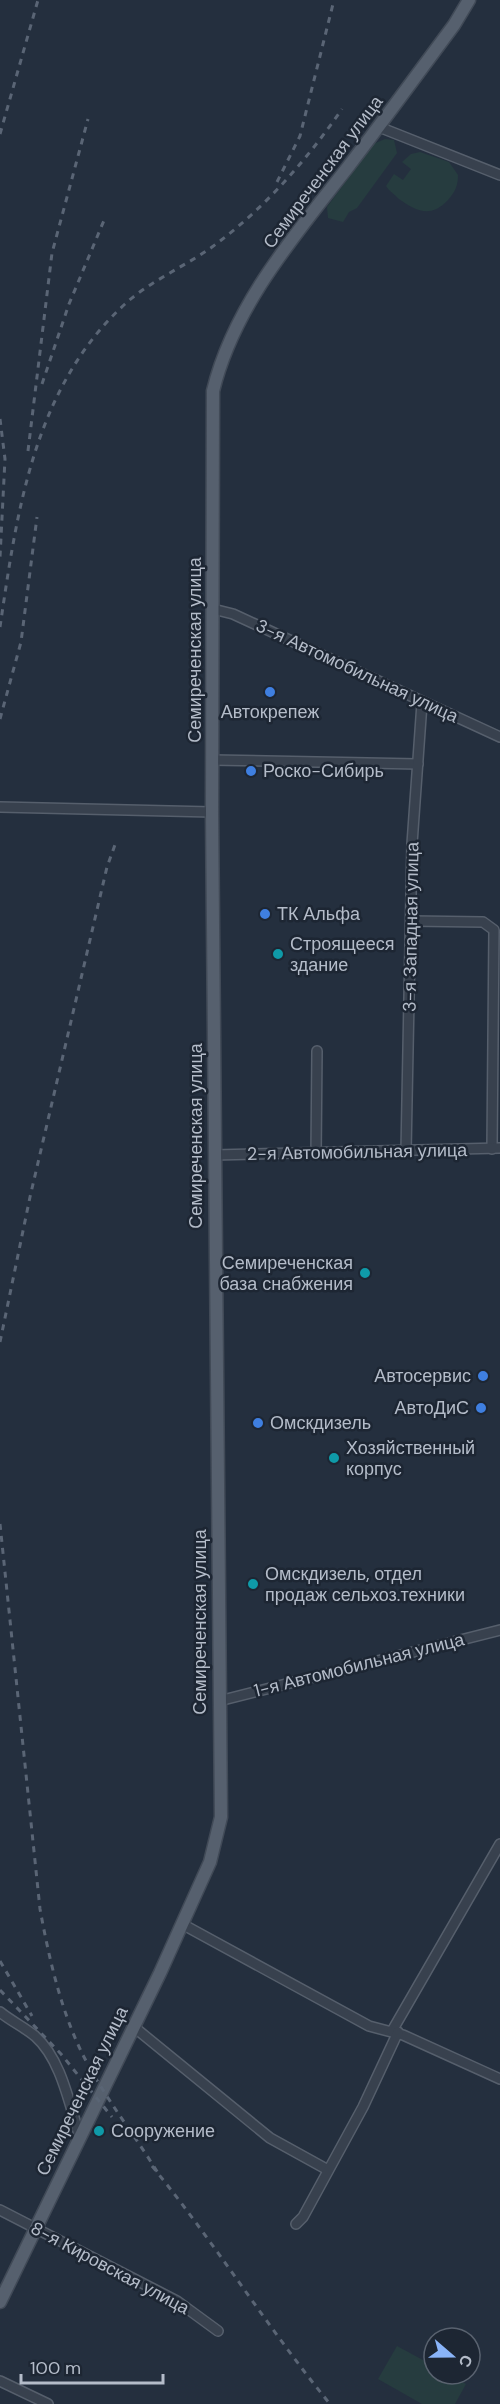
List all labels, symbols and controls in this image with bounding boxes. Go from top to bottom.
street label: Семиреченская улица [258,90,389,253]
street label: Семиреченская улица [183,556,207,743]
street label: 3-я Автомобильная улица [252,613,463,729]
marker: Автокрепеж [263,685,277,699]
place label: Автокрепеж [221,700,319,724]
place label: Роско-Сибирь [263,759,384,783]
marker: Роско-Сибирь [244,764,258,778]
street label: 3-я Западная улица [398,841,424,1012]
place label: ТК Альфа [277,902,361,926]
marker: ТК Альфа [258,907,272,921]
place label: Строящееся здание [290,932,394,977]
marker: Строящееся здание [271,947,285,961]
street label: Семиреченская улица [184,1042,208,1229]
street label: 2-я Автомобильная улица [247,1138,468,1166]
place label: Семиреченская база снабжения [219,1251,353,1296]
marker: Семиреченская база снабжения [358,1266,372,1280]
place label: Автосервис [374,1364,471,1388]
marker: Автосервис [476,1369,490,1383]
place label: АвтоДиС [395,1396,469,1420]
marker: АвтоДиС [474,1401,488,1415]
place label: Омскдизель [270,1411,371,1435]
marker: Омскдизель [251,1416,265,1430]
place label: Хозяйственный корпус [346,1436,475,1481]
marker: Хозяйственный корпус [327,1451,341,1465]
street label: Семиреченская улица [188,1528,212,1715]
place label: Омскдизель, отдел продаж сельхоз.техники [265,1562,465,1607]
marker: Омскдизель, отдел продаж сельхоз.техники [246,1577,260,1591]
street label: 1-я Автомобильная улица [251,1627,468,1703]
street label: Семиреченская улица [31,2001,134,2180]
place label: Сооружение [111,2119,215,2143]
marker: Сооружение [92,2124,106,2138]
street label: 8-я Кировская улица [26,2216,194,2320]
north arrow [422,2326,482,2386]
scale bar [21,2347,164,2385]
text: С [454,2352,477,2370]
text: 100 m [30,2356,81,2380]

